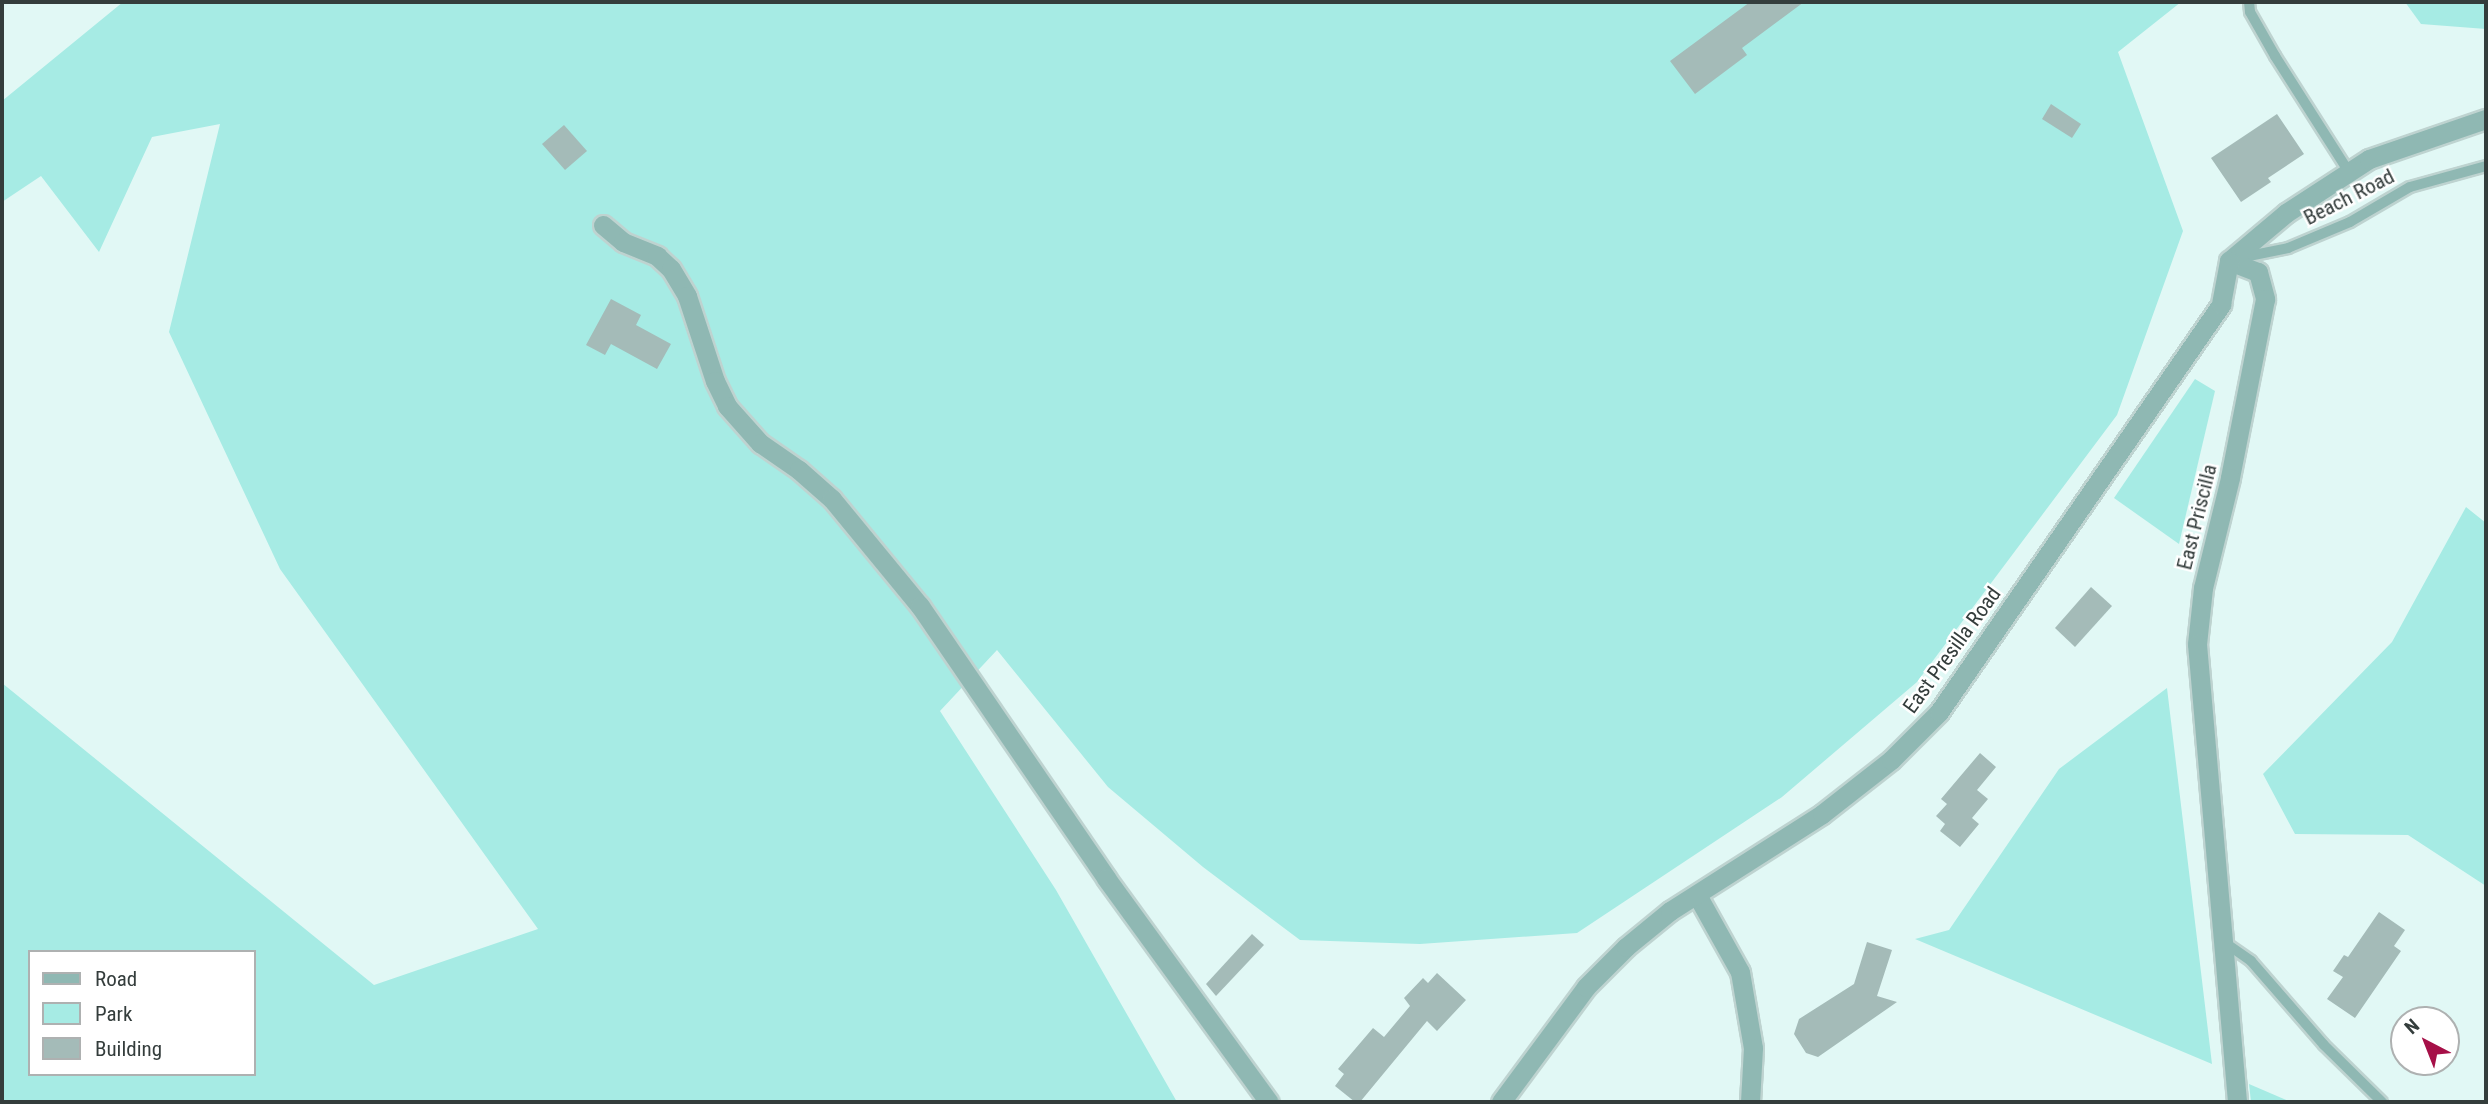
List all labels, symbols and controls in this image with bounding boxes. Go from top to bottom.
street label: Beach Road [2300,163,2398,231]
street label: East Priscilla [2172,462,2222,572]
street label: East Presilla Road [1898,582,2006,718]
legend [28,950,256,1076]
text: Road [95,967,137,991]
text: Park [95,1002,132,1026]
north arrow [2390,1006,2460,1076]
text: N [2400,1014,2424,1039]
text: Building [95,1037,162,1061]

